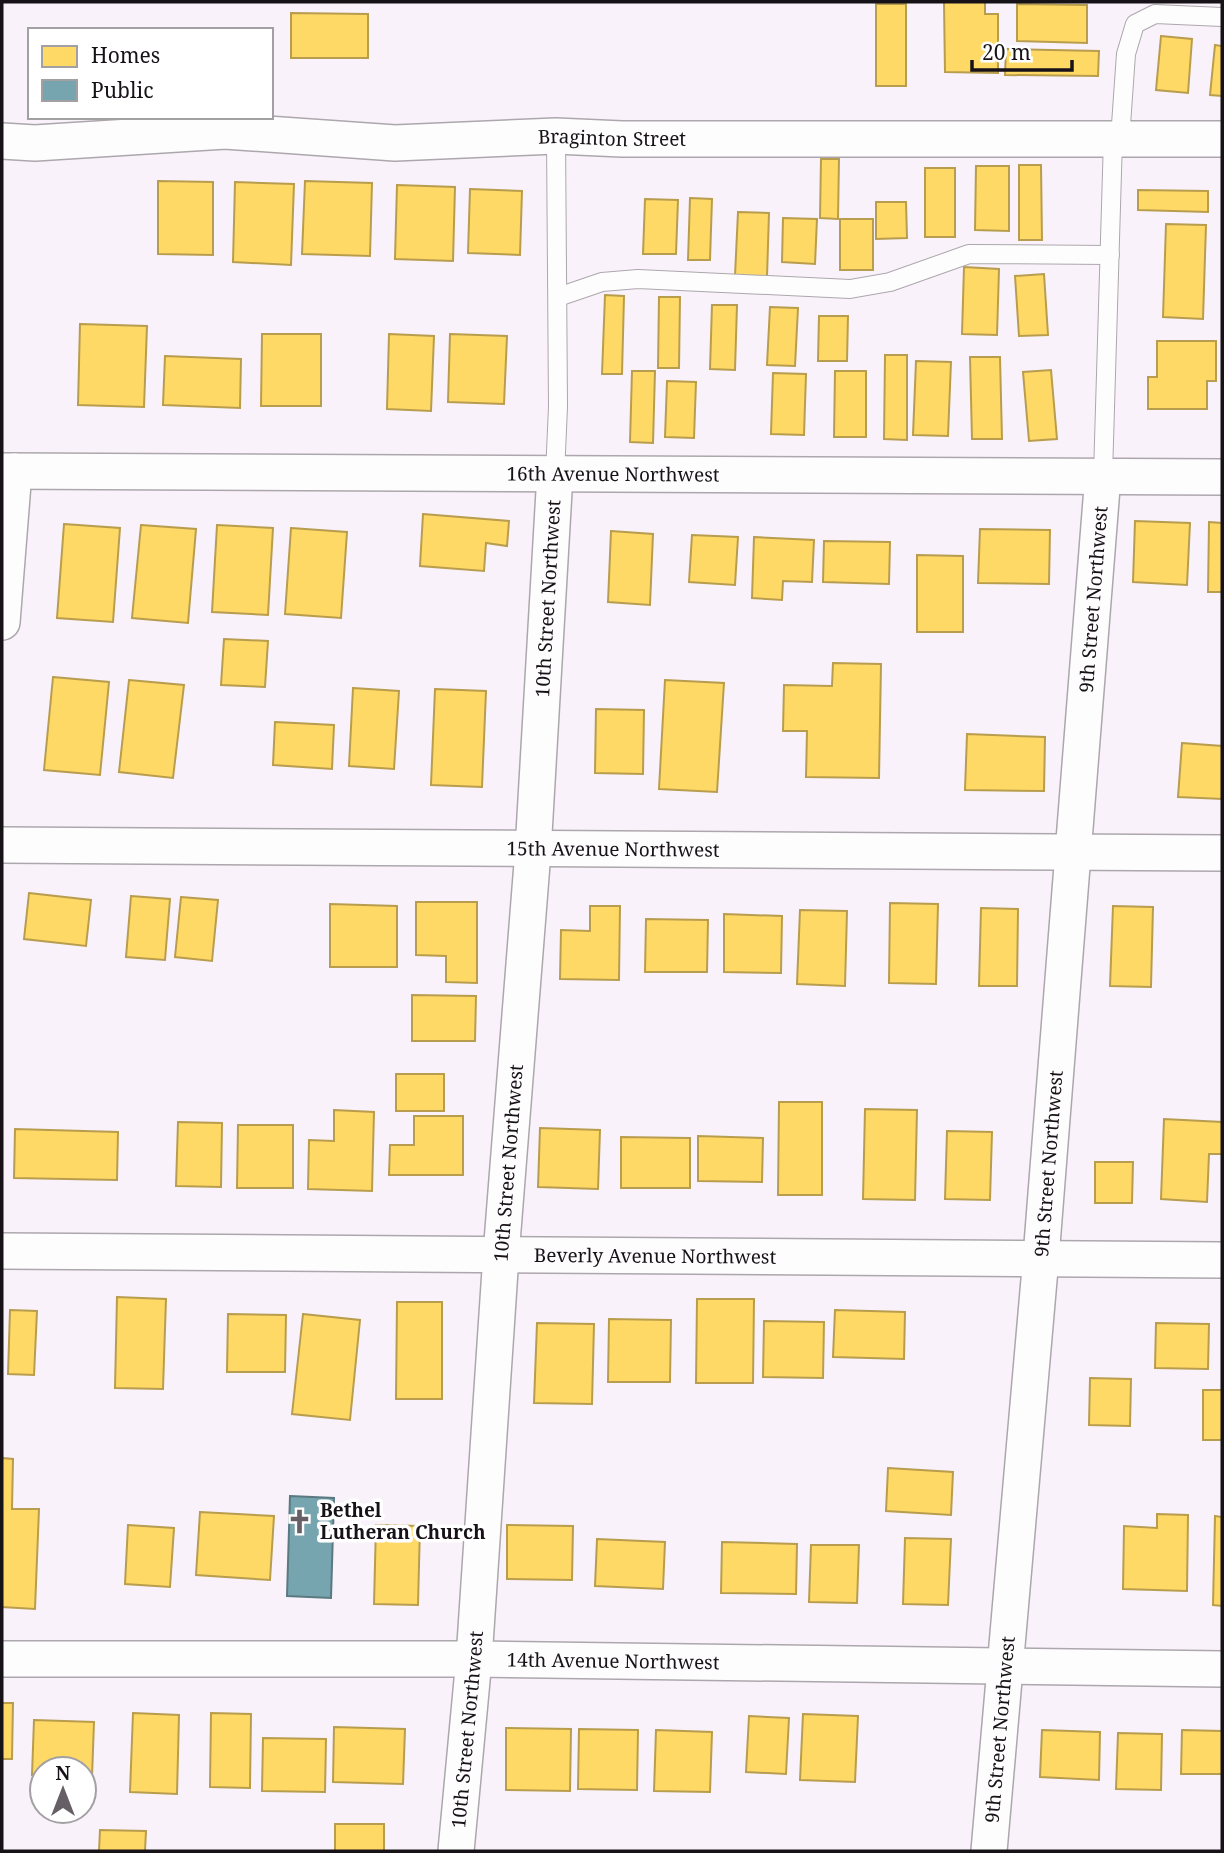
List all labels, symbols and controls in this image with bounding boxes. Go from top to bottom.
legend [28,28,273,119]
scale bar [972,28,1072,72]
text: 20 m [982,38,1031,66]
text: Homes [91,41,160,69]
text: Public [91,76,153,104]
street label: Braginton Street [537,123,686,152]
street label: 16th Avenue Northwest [506,460,720,488]
street label: 10th Street Northwest [529,499,567,698]
street label: 9th Street Northwest [1073,505,1114,694]
street label: 15th Avenue Northwest [506,835,720,863]
street label: 10th Street Northwest [488,1063,529,1263]
street label: 9th Street Northwest [1028,1069,1069,1258]
street label: Beverly Avenue Northwest [534,1242,777,1270]
place label: Bethel Lutheran Church [320,1497,486,1545]
church icon: Bethel Lutheran Church [286,1507,314,1535]
street label: 10th Street Northwest [445,1630,489,1829]
street label: 9th Street Northwest [979,1635,1021,1824]
street label: 14th Avenue Northwest [506,1646,720,1675]
north arrow [28,1755,98,1825]
text: N [56,1760,71,1786]

